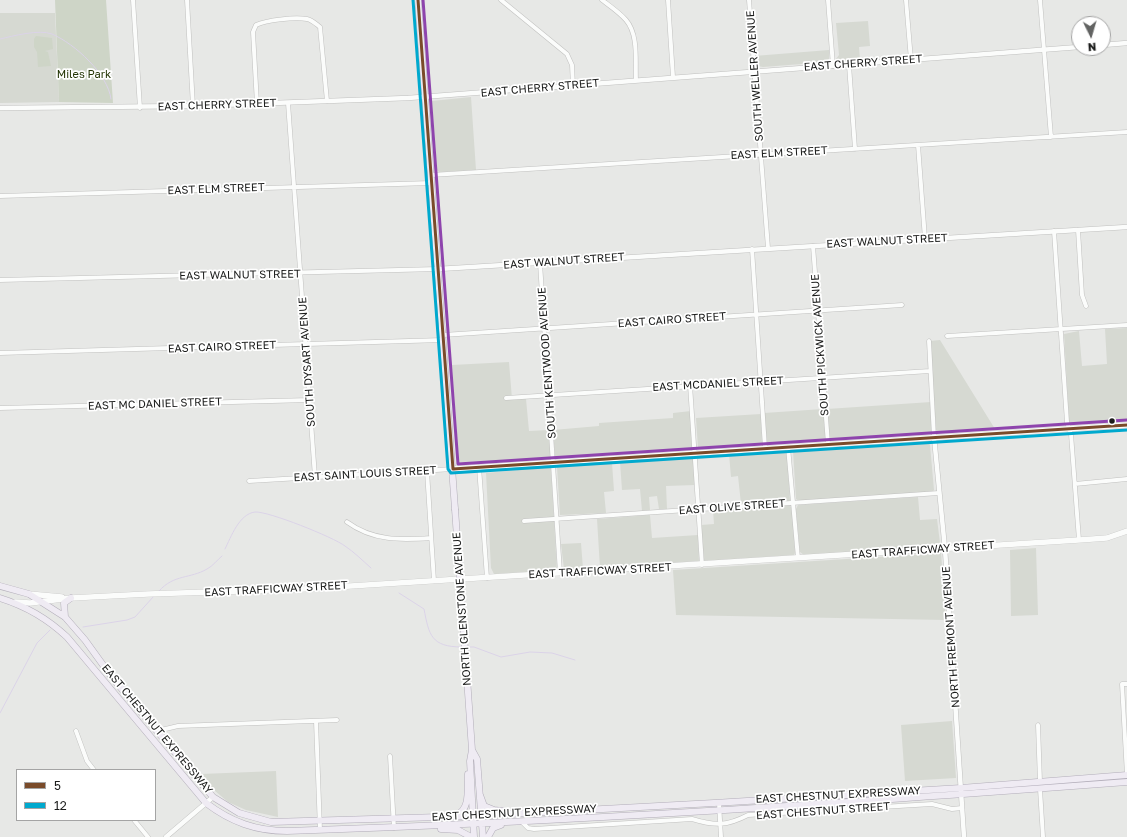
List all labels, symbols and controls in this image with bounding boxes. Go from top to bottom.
street label: SOUTH WELLER AVENUE [744,10,766,142]
north arrow [1071,16,1111,56]
text: N [1087,41,1097,54]
street label: EAST CHERRY STREET [803,52,923,74]
park label: Miles Park [57,68,111,82]
street label: EAST CHERRY STREET [480,76,600,100]
street label: EAST CHERRY STREET [157,96,277,114]
street label: EAST ELM STREET [730,144,828,162]
street label: EAST ELM STREET [167,181,265,197]
street label: EAST WALNUT STREET [826,231,948,251]
street label: EAST WALNUT STREET [503,250,625,272]
street label: EAST WALNUT STREET [179,267,301,283]
street label: SOUTH PICKWICK AVENUE [808,274,832,416]
street label: SOUTH KENTWOOD AVENUE [535,287,559,439]
street label: SOUTH DYSART AVENUE [296,297,318,427]
street label: EAST CAIRO STREET [617,310,727,330]
street label: EAST CAIRO STREET [168,339,276,355]
street label: EAST MCDANIEL STREET [652,374,784,394]
street label: EAST MC DANIEL STREET [88,395,222,413]
unlabelled marker [1107,416,1117,426]
street label: EAST SAINT LOUIS STREET [293,464,437,484]
street label: EAST OLIVE STREET [678,497,786,517]
street label: NORTH GLENSTONE AVENUE [450,532,474,686]
street label: EAST TRAFFICWAY STREET [851,538,995,562]
street label: EAST TRAFFICWAY STREET [528,561,672,581]
street label: NORTH FREMONT AVENUE [939,566,963,708]
street label: EAST TRAFFICWAY STREET [204,579,348,599]
street label: EAST CHESTNUT EXPRESSWAY [99,661,215,797]
legend [16,769,156,821]
text: 5 [54,778,61,793]
street label: EAST CHESTNUT EXPRESSWAY [755,784,921,806]
text: 12 [54,798,67,813]
street label: EAST CHESTNUT STREET [756,800,890,822]
street label: EAST CHESTNUT EXPRESSWAY [431,802,597,824]

